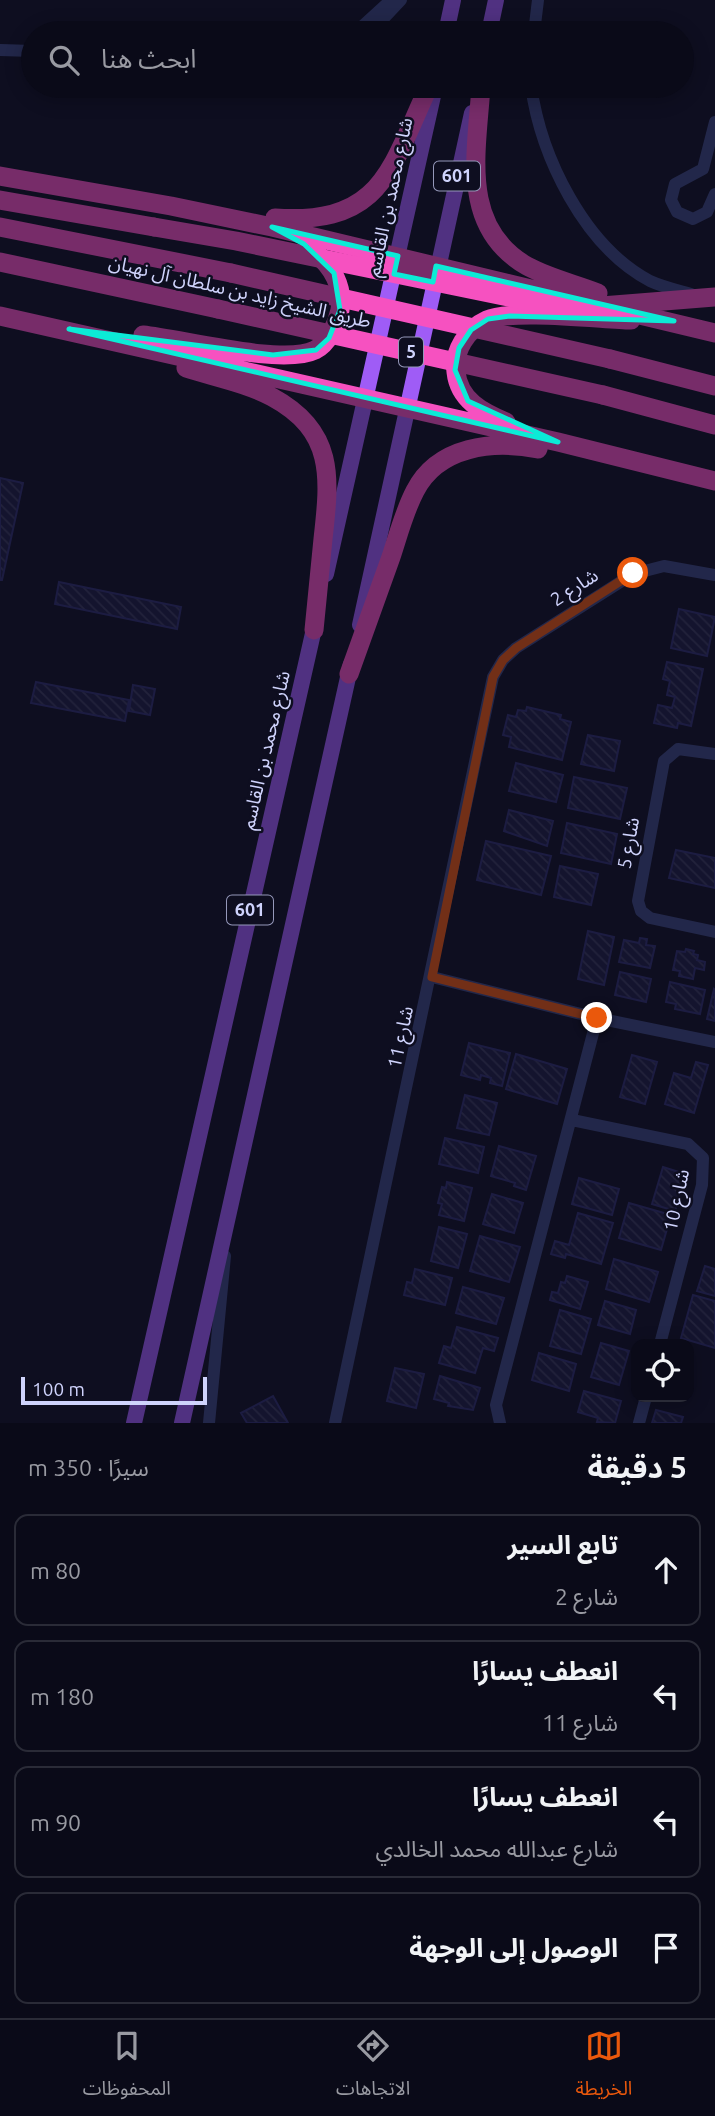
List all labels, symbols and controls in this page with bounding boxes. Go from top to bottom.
search box [21,21,694,98]
icon: search [45,41,83,79]
text: ابحث هنا [101,44,197,73]
street label: شارع محمد بن القاسم [361,115,421,279]
road number: 601 [434,162,480,190]
street label: طريق الشيخ زايد بن سلطان آل نهيان [106,250,373,336]
road number: 5 [399,338,423,366]
route start [617,557,648,588]
street label: شارع 2 [546,564,603,613]
street label: شارع محمد بن القاسم [236,668,298,832]
street label: شارع 5 [613,815,646,871]
road number: 601 [227,896,273,925]
route end [581,1002,612,1033]
street label: شارع 11 [383,1004,420,1071]
street label: شارع 10 [659,1167,696,1234]
map controls [631,1339,694,1402]
button: locate [631,1339,694,1402]
scale bar [21,1374,206,1406]
text: 100 m [32,1378,85,1400]
text: 5 دقيقة [587,1450,687,1484]
text: سيرًا · 350 m [28,1455,149,1480]
text: تابع السير [508,1530,618,1559]
icon: ahead [647,1551,685,1589]
text: 80 m [30,1558,81,1583]
text: شارع 2 [555,1584,618,1609]
text: انعطف يسارًا [472,1656,618,1685]
icon: left [647,1677,685,1715]
text: 180 m [30,1684,94,1709]
text: شارع 11 [542,1710,618,1735]
text: انعطف يسارًا [472,1782,618,1811]
icon: left [647,1803,685,1841]
text: 90 m [30,1810,81,1835]
text: شارع عبدالله محمد الخالدي [375,1836,618,1861]
icon: arrive [647,1929,685,1967]
text: الوصول إلى الوجهة [409,1933,618,1962]
tab: المحفوظات [83,2027,171,2109]
tab: الاتجاهات [336,2027,410,2109]
tab: الخريطة [575,2027,632,2109]

